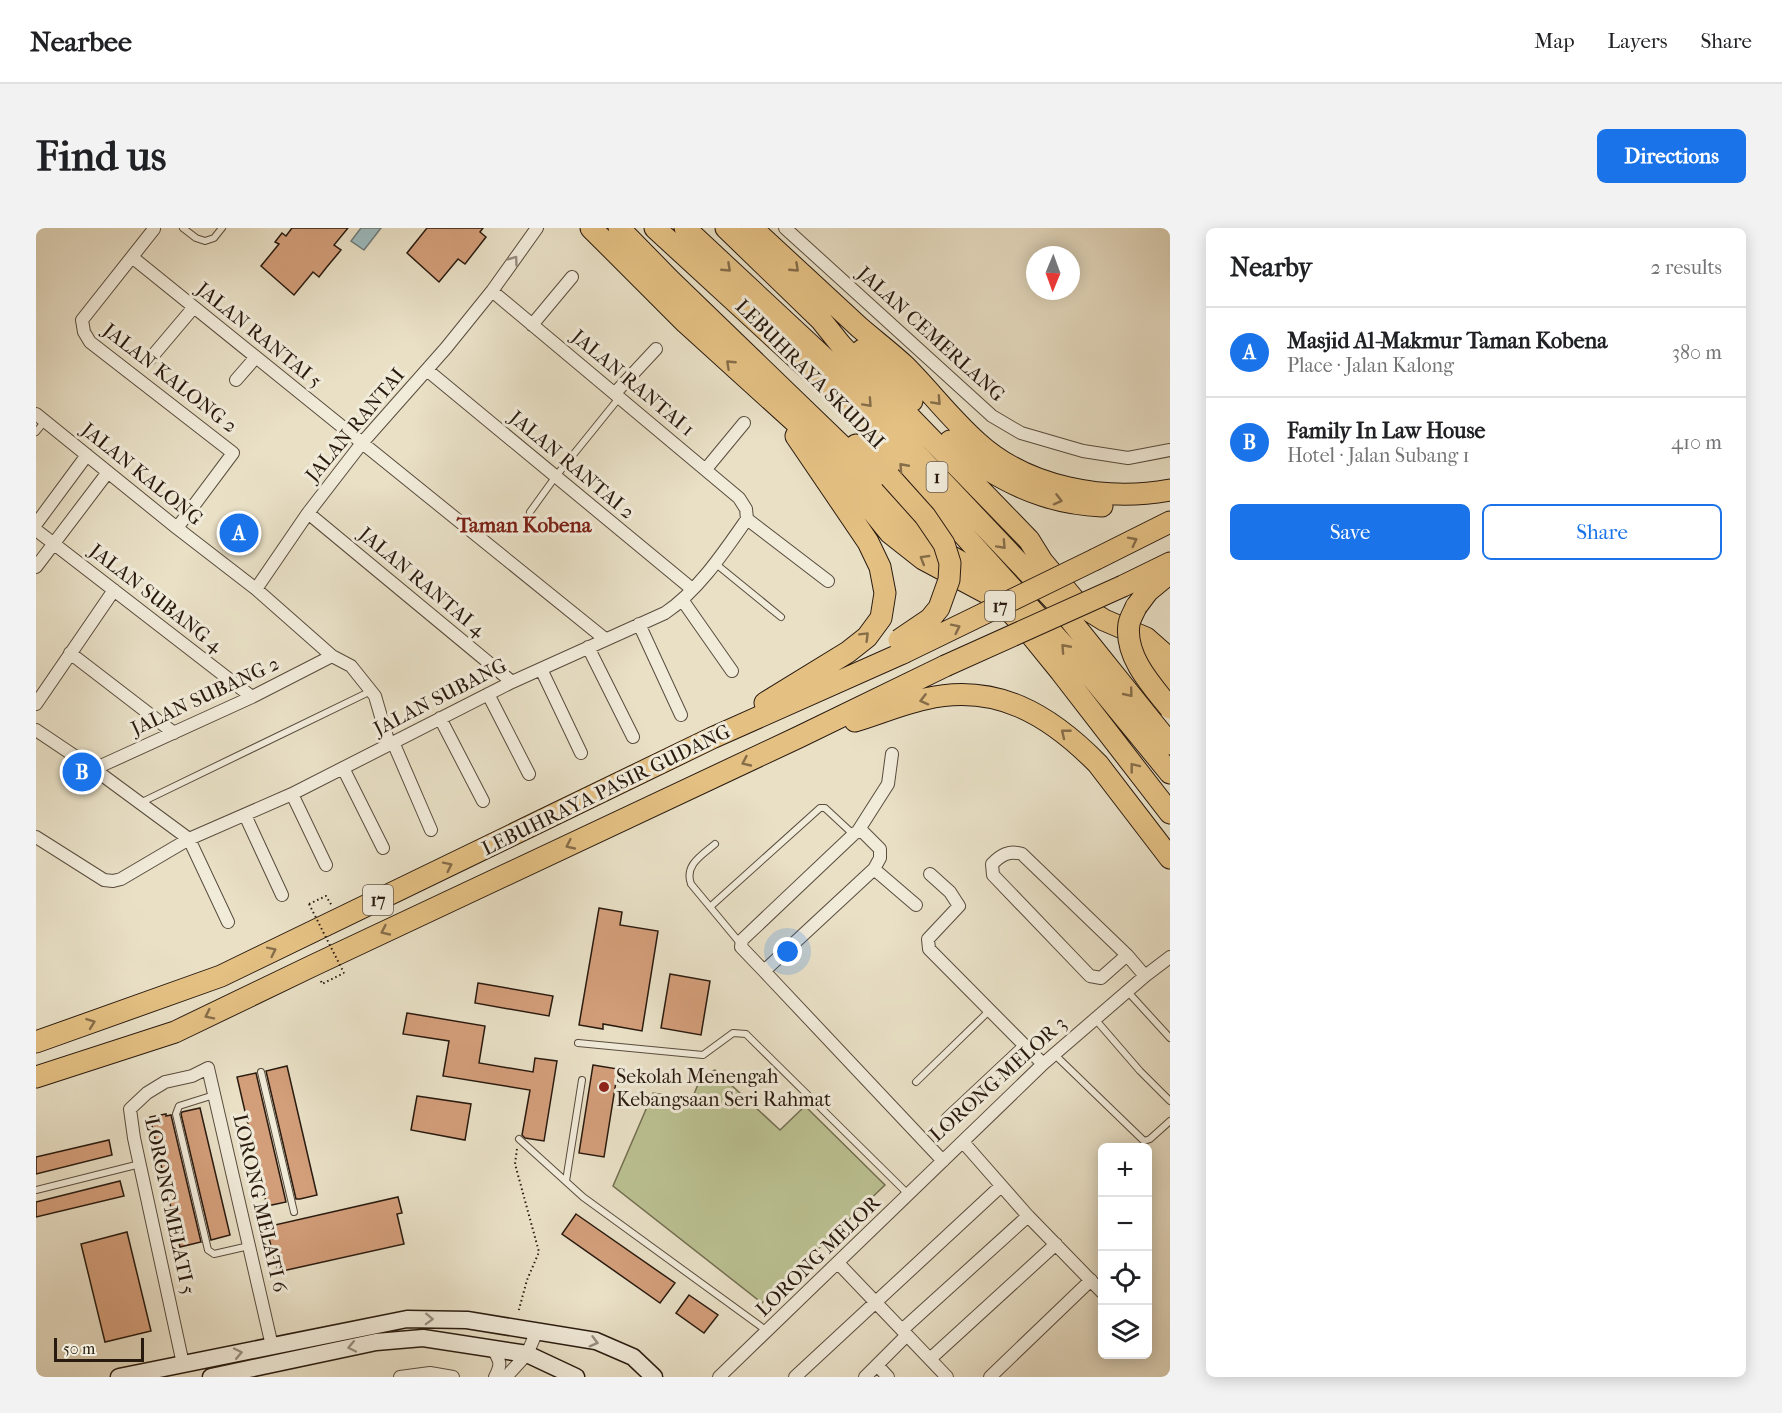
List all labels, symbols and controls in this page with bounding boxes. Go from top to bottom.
text: Nearbee [30,25,132,58]
text: Map [1534,29,1575,53]
text: Layers [1608,29,1667,53]
text: Share [1700,29,1752,53]
button: Directions [1597,129,1746,183]
text: Find us [36,132,166,181]
north arrow [1026,246,1080,300]
text: Nearby [1230,252,1312,283]
one-way arrow [507,255,518,266]
text: 2 results [1651,256,1722,279]
street label: JALAN CEMERLANG [851,260,1009,406]
one-way arrow [721,261,731,272]
one-way arrow [788,261,799,272]
street label: JALAN RANTAI 5 [190,276,326,393]
street label: LEBUHRAYA SKUDAI [731,295,889,453]
street label: JALAN KALONG 2 [97,317,242,438]
street label: JALAN RANTAI 1 [566,324,699,441]
text: Masjid Al-Makmur Taman Kobena [1287,328,1608,354]
text: A [1243,341,1256,364]
text: 380 m [1672,341,1722,364]
text: Place · Jalan Kalong [1287,354,1454,377]
one-way arrow [727,360,737,371]
street label: JALAN RANTAI [299,363,409,488]
one-way arrow [930,394,941,405]
one-way arrow [861,397,872,407]
street label: JALAN RANTAI 2 [503,405,639,524]
street label: JALAN KALONG [75,417,207,530]
text: Family In Law House [1287,418,1486,444]
text: B [1243,431,1256,454]
text: 410 m [1671,431,1722,454]
text: Hotel · Jalan Subang 1 [1287,444,1470,467]
road number: 1 [926,462,948,492]
one-way arrow [899,464,910,474]
one-way arrow [1052,493,1062,506]
button: Save [1230,504,1470,560]
button: Share [1482,504,1722,560]
pin: A [220,510,258,556]
district label: Taman Kobena [456,513,593,537]
street label: JALAN RANTAI 4 [353,521,491,642]
one-way arrow [1127,536,1138,548]
street label: JALAN SUBANG 4 [83,538,228,658]
one-way arrow [995,538,1006,549]
one-way arrow [920,555,930,567]
road number: 17 [985,591,1015,621]
one-way arrow [949,623,960,635]
one-way arrow [858,633,869,644]
one-way arrow [1061,644,1072,655]
street label: JALAN SUBANG 2 [126,652,283,741]
street label: JALAN SUBANG [368,654,510,741]
one-way arrow [1121,686,1132,697]
one-way arrow [919,693,929,706]
street label: LEBUHRAYA PASIR GUDANG [478,720,734,860]
one-way arrow [1061,729,1072,740]
pin: B [62,750,102,794]
one-way arrow [742,755,753,767]
one-way arrow [1131,762,1142,773]
one-way arrow [565,837,576,849]
one-way arrow [441,861,452,873]
road number: 17 [363,885,393,915]
one-way arrow [381,924,392,936]
your location [773,937,802,966]
one-way arrow [266,947,277,958]
one-way arrow [205,1008,216,1020]
street label: LORONG MELOR 3 [925,1012,1071,1146]
one-way arrow [85,1017,96,1030]
place label: Sekolah Menengah Kebangsaan Seri Rahmat [616,1065,831,1111]
marker: Sekolah Menengah Kebangsaan Seri Rahmat [597,1080,611,1094]
street label: LORONG MELATI 6 [228,1112,292,1295]
street label: LORONG MELATI 5 [140,1116,200,1296]
map controls [1098,1143,1152,1359]
button: + [1098,1143,1152,1197]
street label: LORONG MELOR [751,1190,886,1321]
button: − [1098,1197,1152,1251]
button: locate [1098,1251,1152,1305]
button: layers [1098,1305,1152,1359]
one-way arrow [425,1313,434,1325]
scale bar [54,1335,144,1362]
one-way arrow [588,1335,599,1347]
text: 50 m [63,1339,95,1358]
one-way arrow [348,1340,358,1353]
one-way arrow [233,1347,243,1360]

